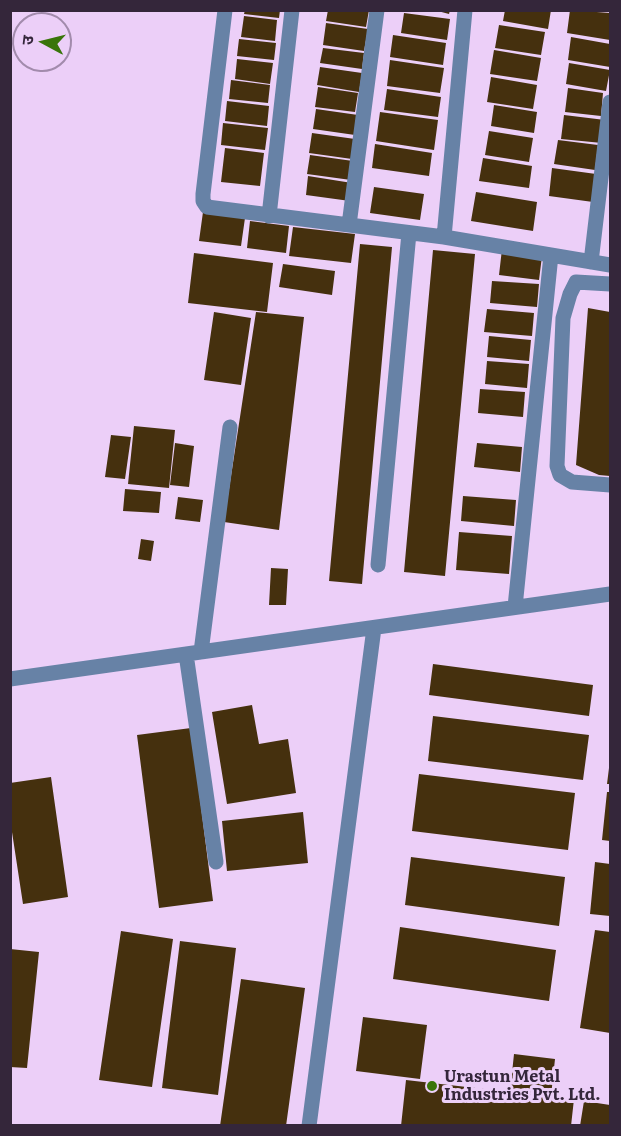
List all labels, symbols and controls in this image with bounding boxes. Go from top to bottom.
north arrow [12,12,72,72]
text: उ [14,34,39,46]
place label: Urastun Metal Industries Pvt. Ltd. [444,1067,601,1105]
marker: Urastun Metal Industries Pvt. Ltd. [425,1079,439,1093]

